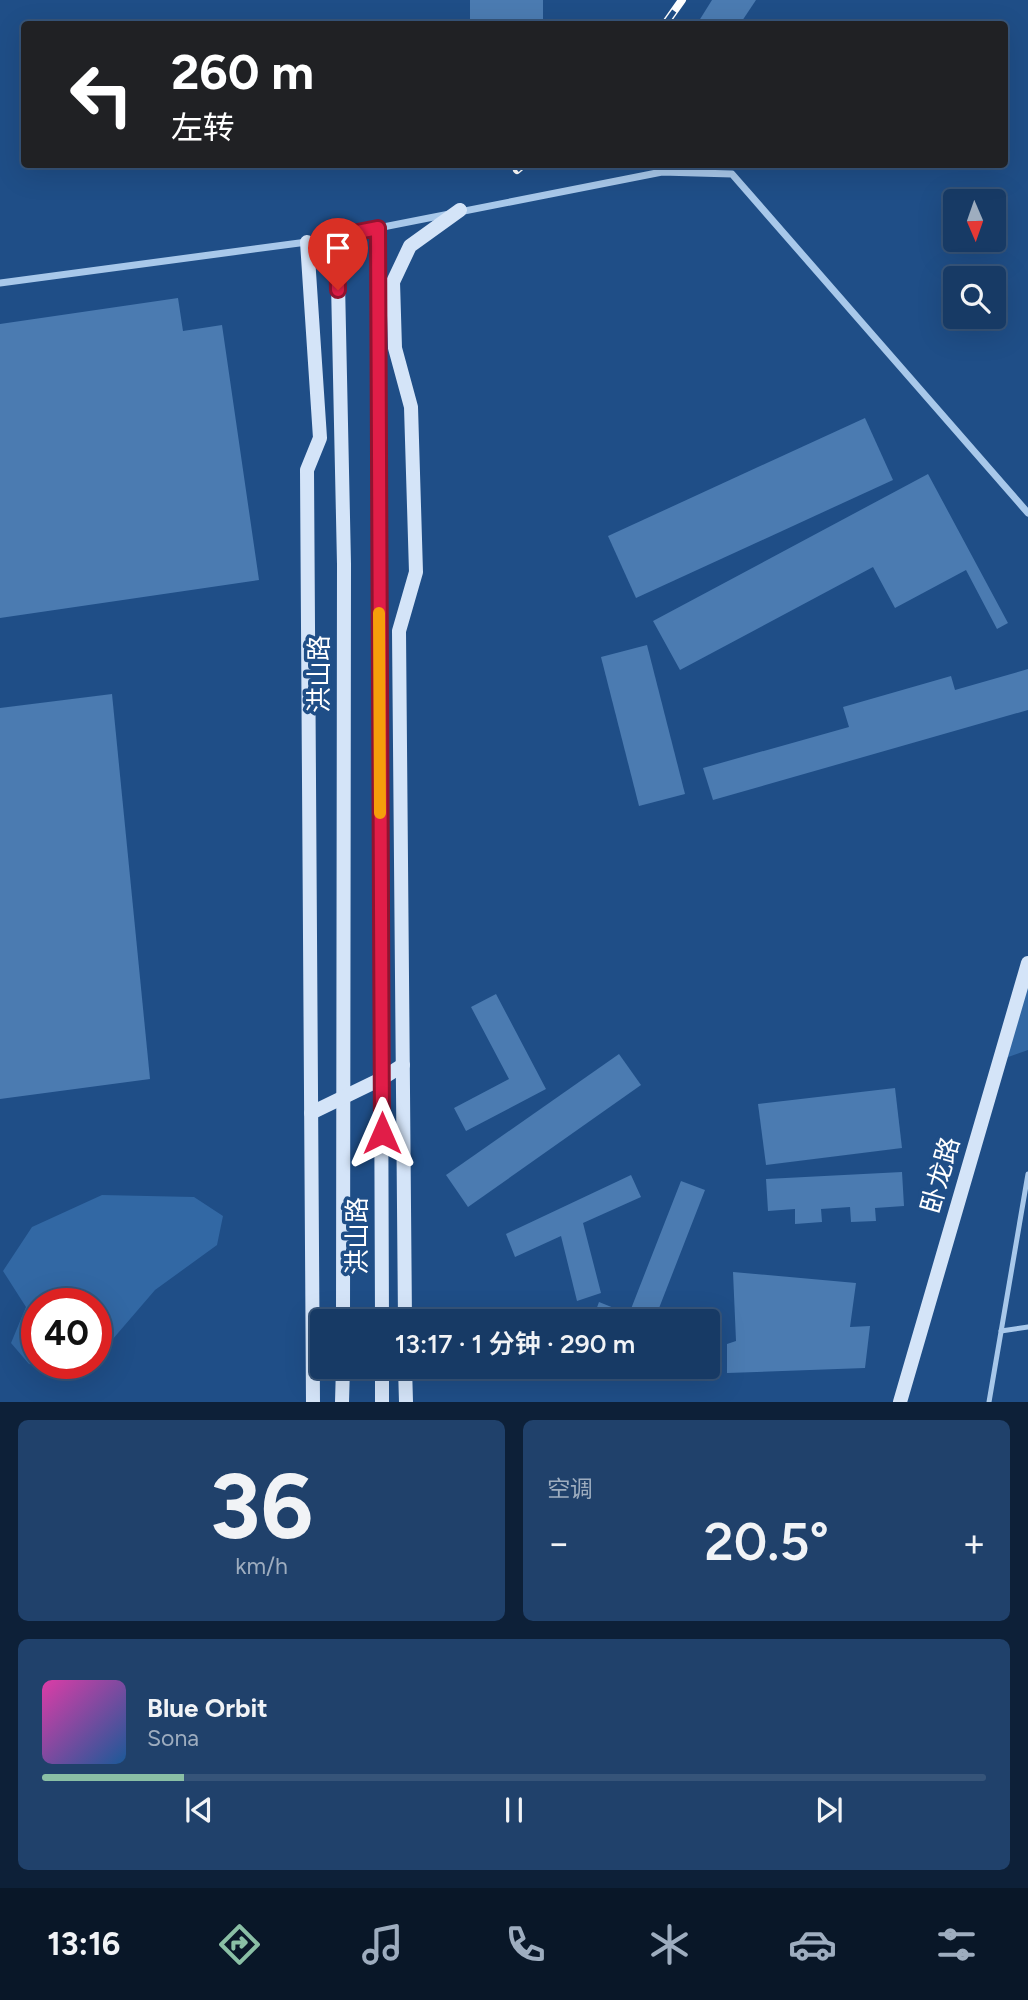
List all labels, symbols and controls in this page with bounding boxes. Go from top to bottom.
text: 260 m [171,42,314,101]
icon: left [56,49,147,140]
text: 左转 [171,109,235,147]
north arrow [943,189,1006,252]
map controls [943,189,1006,329]
pin [308,218,368,290]
icon: arrive [319,229,357,267]
button: search [943,266,1006,329]
street label: 洪山路 [303,635,335,713]
position arrow [345,1096,419,1170]
street label: 卧龙路 [914,1133,966,1217]
street label: 洪山路 [341,1197,373,1275]
speed limit sign: 40 [21,1288,112,1379]
text: 13:17 · 1 分钟 · 290 m [395,1328,635,1360]
text: 36 [210,1452,313,1561]
text: 空调 [547,1475,593,1503]
text: 20.5° [704,1511,829,1573]
text: − [547,1520,571,1566]
text: + [962,1520,986,1566]
text: km/h [235,1552,288,1580]
text: Blue Orbit [147,1692,268,1724]
text: Sona [147,1724,199,1752]
icon: previous [180,1791,218,1829]
icon: pause [495,1791,533,1829]
icon: next [810,1791,848,1829]
icon: directions [215,1920,264,1969]
icon: music [358,1920,407,1969]
icon: phone [501,1920,550,1969]
icon: climate [645,1920,694,1969]
icon: car [788,1920,837,1969]
icon: filters [932,1920,981,1969]
text: 13:16 [47,1925,120,1963]

